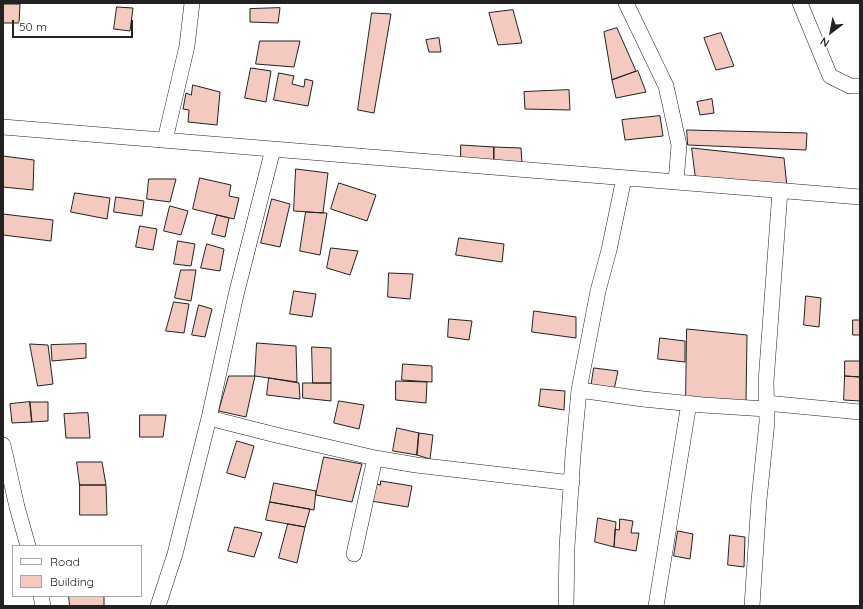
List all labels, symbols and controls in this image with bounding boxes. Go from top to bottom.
scale bar [14,12,135,38]
north arrow [811,12,851,52]
text: 50 m [19,19,47,34]
text: N [817,34,832,50]
legend [12,545,142,597]
text: Road [50,554,80,569]
text: Building [50,574,94,589]

